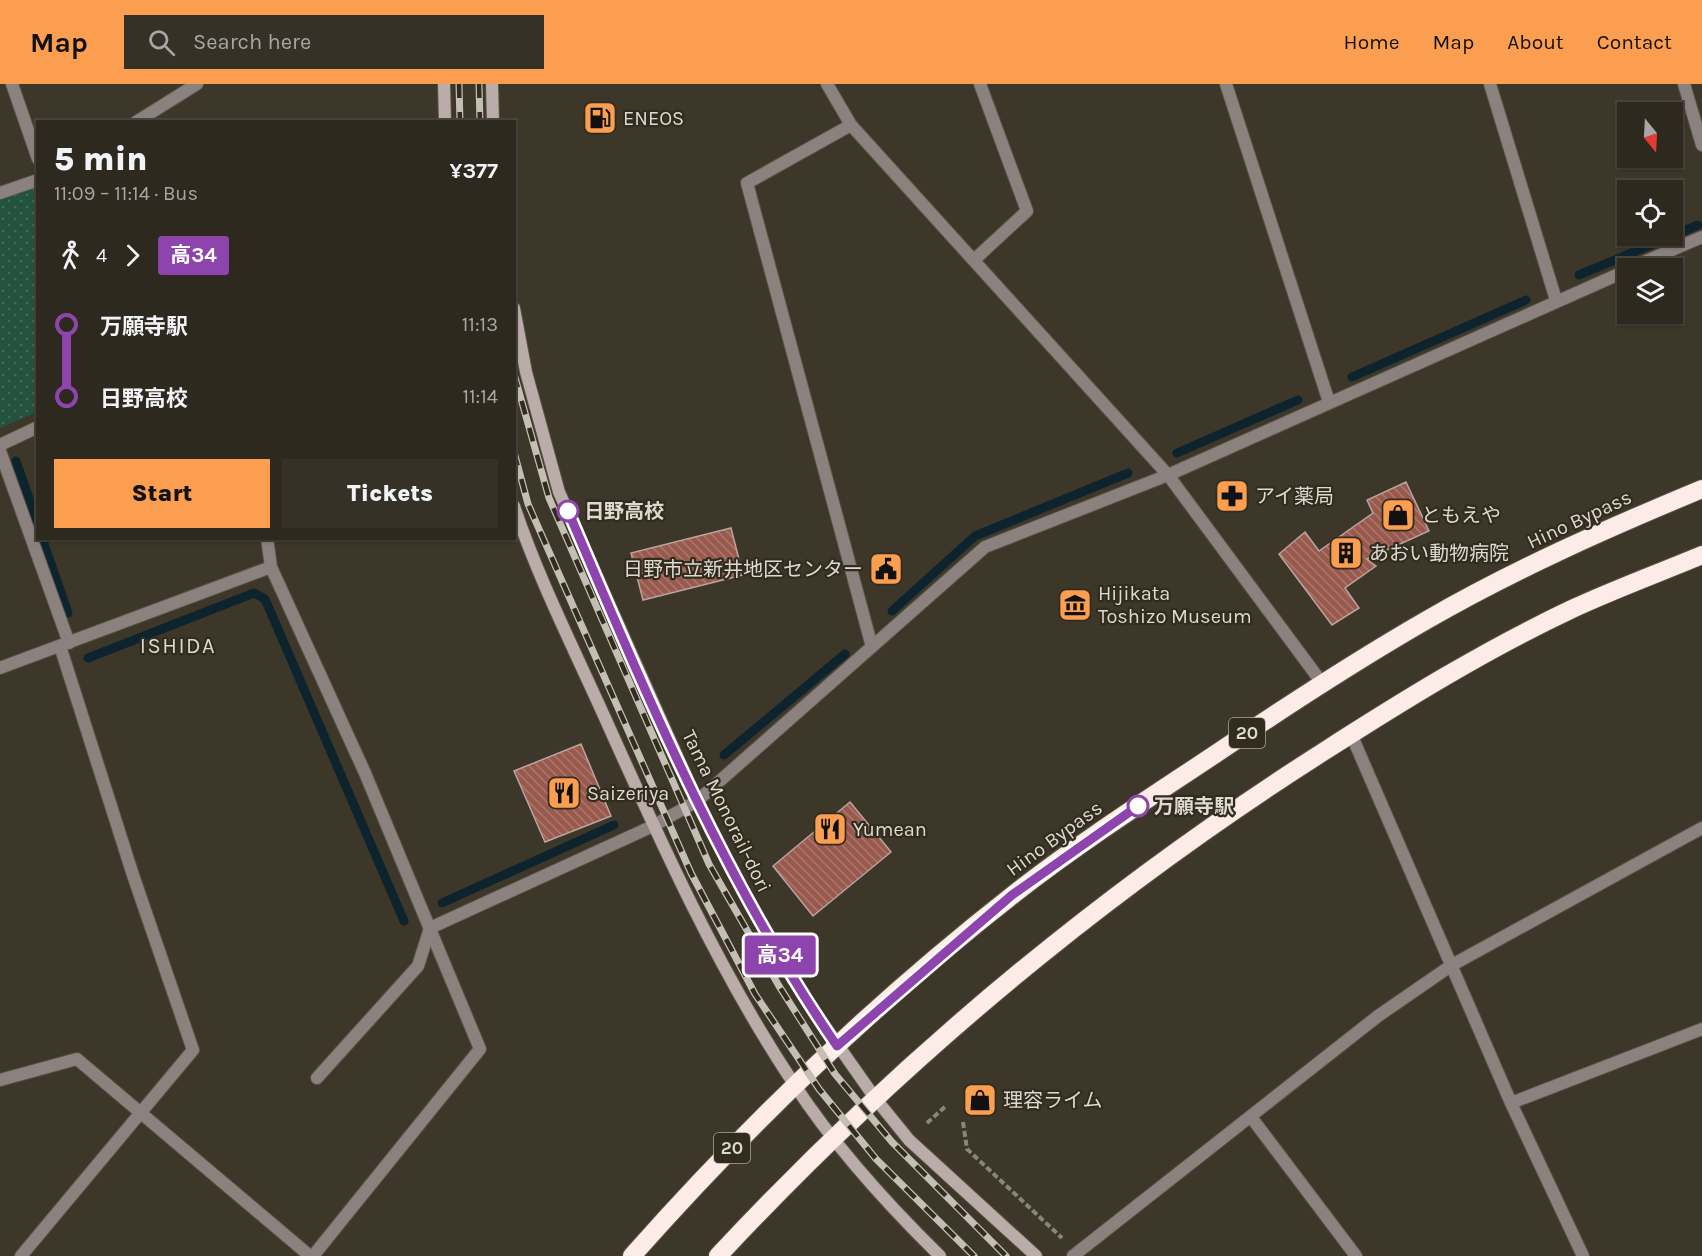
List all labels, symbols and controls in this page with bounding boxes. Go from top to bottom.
search box [124,15,544,69]
text: Map [30,26,88,59]
icon: search [145,26,178,59]
text: Search here [193,29,311,55]
text: Home [1344,30,1400,54]
text: Map [1433,30,1474,54]
text: About [1507,30,1564,54]
text: Contact [1597,30,1672,54]
fuel station icon: ENEOS [582,100,618,136]
north arrow [1617,102,1683,168]
map controls [1617,102,1683,324]
place label: ENEOS [623,107,684,130]
text: 5 min [54,140,148,178]
text: ¥377 [450,158,498,184]
button: locate [1617,180,1683,246]
text: 11:09 – 11:14 · Bus [54,182,198,205]
icon: walk [54,239,87,272]
icon: forward [116,239,149,272]
text: 高34 [170,243,217,267]
text: 4 [96,244,107,267]
button: layers [1617,258,1683,324]
text: 11:13 [462,313,498,336]
text: 万願寺駅 [100,314,188,340]
text: 11:14 [462,385,498,408]
text: 日野高校 [100,386,188,412]
button: Start [54,459,270,528]
button: Tickets [282,459,498,528]
pharmacy icon: アイ薬局 [1214,478,1250,514]
place label: アイ薬局 [1255,485,1334,508]
street label: Hino Bypass [1523,485,1635,554]
shop icon: ともえや [1380,497,1416,533]
marker: 日野高校 [557,500,579,522]
place label: 日野高校 [584,500,664,523]
place label: ともえや [1421,504,1501,527]
building icon: あおい動物病院 [1328,535,1364,571]
place label: あおい動物病院 [1369,542,1509,565]
public building icon: 日野市立新井地区センター [868,551,904,587]
place label: 日野市立新井地区センター [623,558,863,581]
place label: Hijikata Toshizo Museum [1098,582,1252,628]
museum icon: Hijikata Toshizo Museum [1057,587,1093,623]
district label: ISHIDA [140,633,216,659]
road number: 20 [1229,718,1265,748]
street label: Tama Monorail-dori [677,726,776,896]
restaurant icon: Saizeriya [546,775,582,811]
place label: Saizeriya [587,782,669,805]
marker: 万願寺駅 [1127,795,1149,817]
place label: 万願寺駅 [1154,795,1234,818]
street label: Hino Bypass [1002,796,1107,881]
restaurant icon: Yumean [812,811,848,847]
place label: Yumean [853,818,927,841]
line badge: 高34 [746,936,814,974]
text: 高34 [757,943,803,967]
shop icon: 理容ライム [962,1082,998,1118]
place label: 理容ライム [1003,1089,1103,1112]
road number: 20 [714,1133,750,1163]

